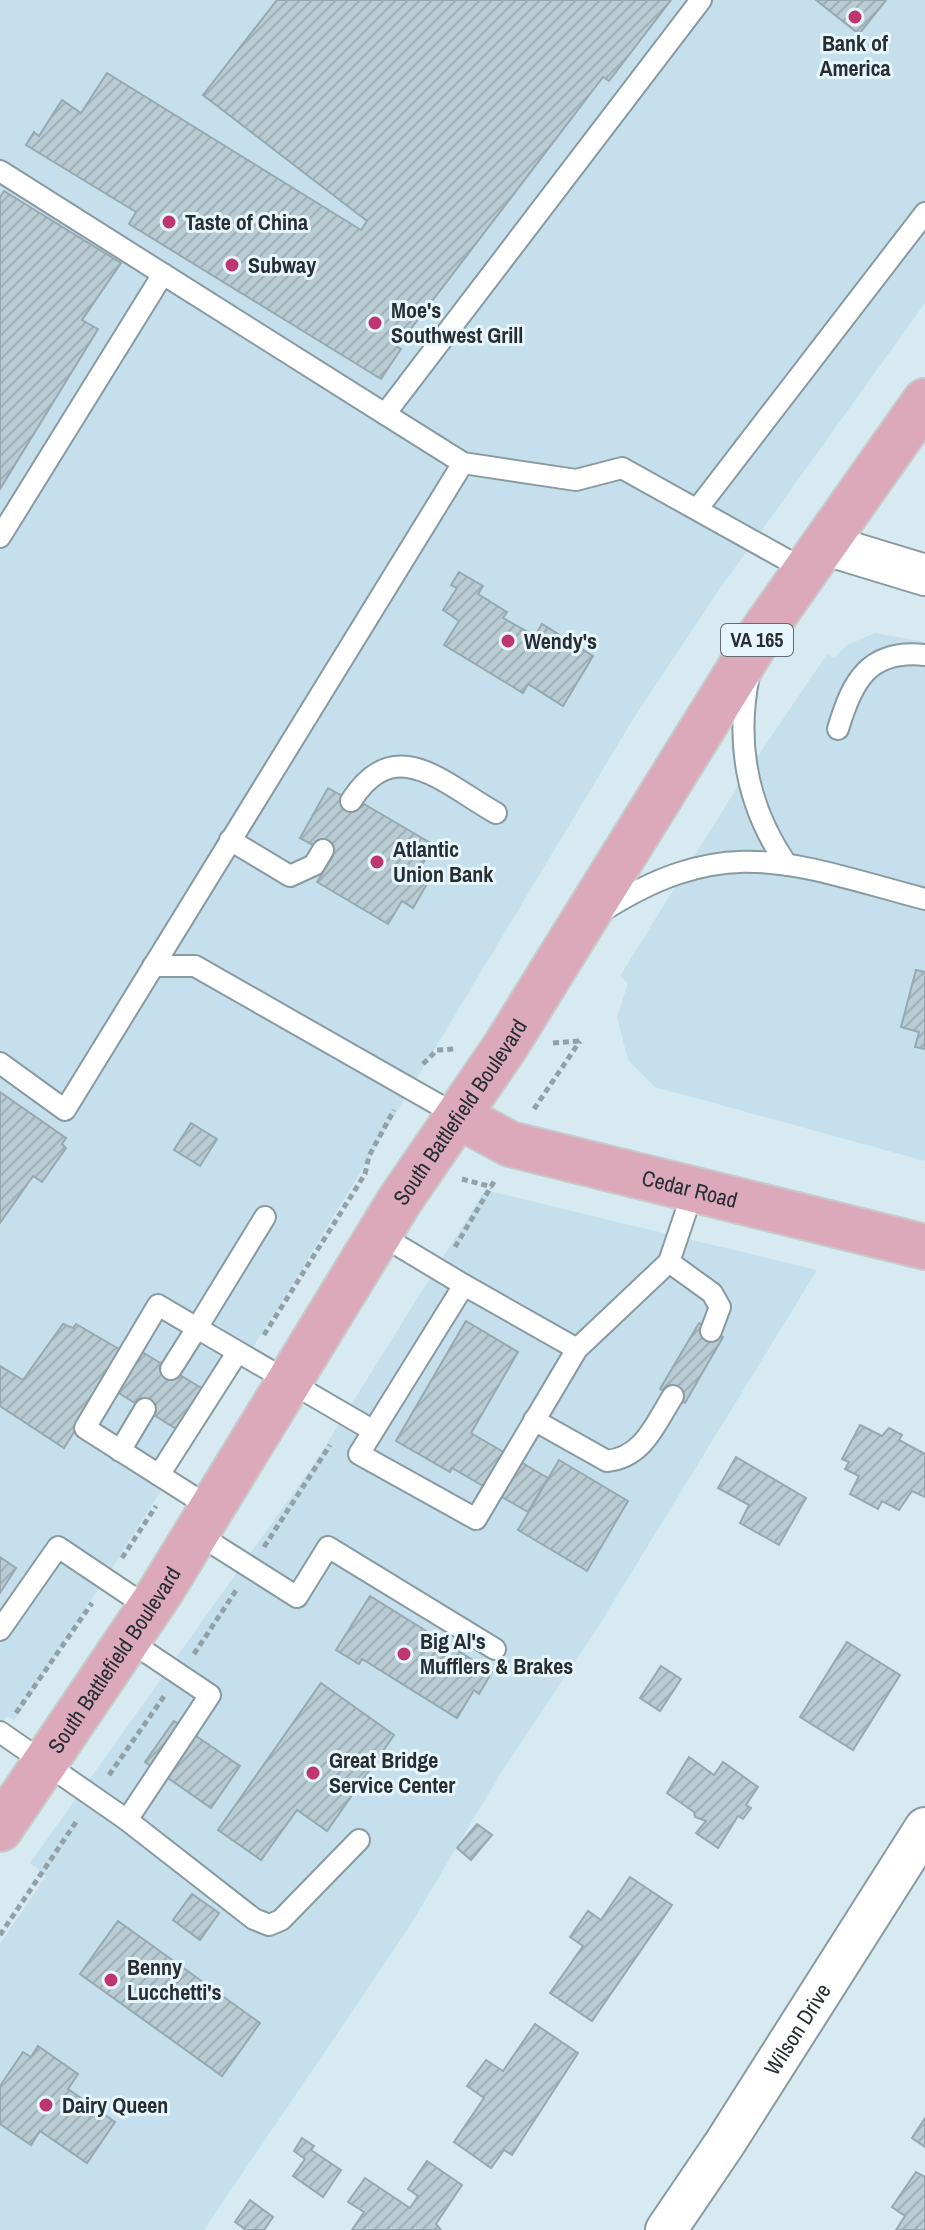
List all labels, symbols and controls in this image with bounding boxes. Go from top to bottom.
marker: Bank of America [846,8,864,26]
place label: Bank of America [819,28,891,83]
place label: Taste of China [185,207,308,237]
marker: Taste of China [160,213,178,231]
place label: Subway [248,250,316,280]
marker: Subway [223,256,241,274]
place label: Moe's Southwest Grill [391,295,523,350]
marker: Moe's Southwest Grill [366,314,384,332]
road number: VA 165 [721,624,793,656]
place label: Wendy's [524,626,597,656]
marker: Wendy's [499,632,517,650]
place label: Atlantic Union Bank [393,834,494,889]
marker: Atlantic Union Bank [368,853,386,871]
street label: South Battlefield Boulevard [386,1013,534,1211]
street label: Cedar Road [639,1162,741,1215]
street label: South Battlefield Boulevard [41,1561,187,1759]
place label: Big Al's Mufflers & Brakes [420,1626,573,1681]
marker: Big Al's Mufflers & Brakes [395,1645,413,1663]
place label: Great Bridge Service Center [329,1745,455,1800]
marker: Great Bridge Service Center [304,1764,322,1782]
place label: Benny Lucchetti's [127,1952,222,2007]
marker: Benny Lucchetti's [102,1971,120,1989]
street label: Wilson Drive [757,1977,838,2081]
place label: Dairy Queen [62,2090,168,2120]
marker: Dairy Queen [37,2096,55,2114]

